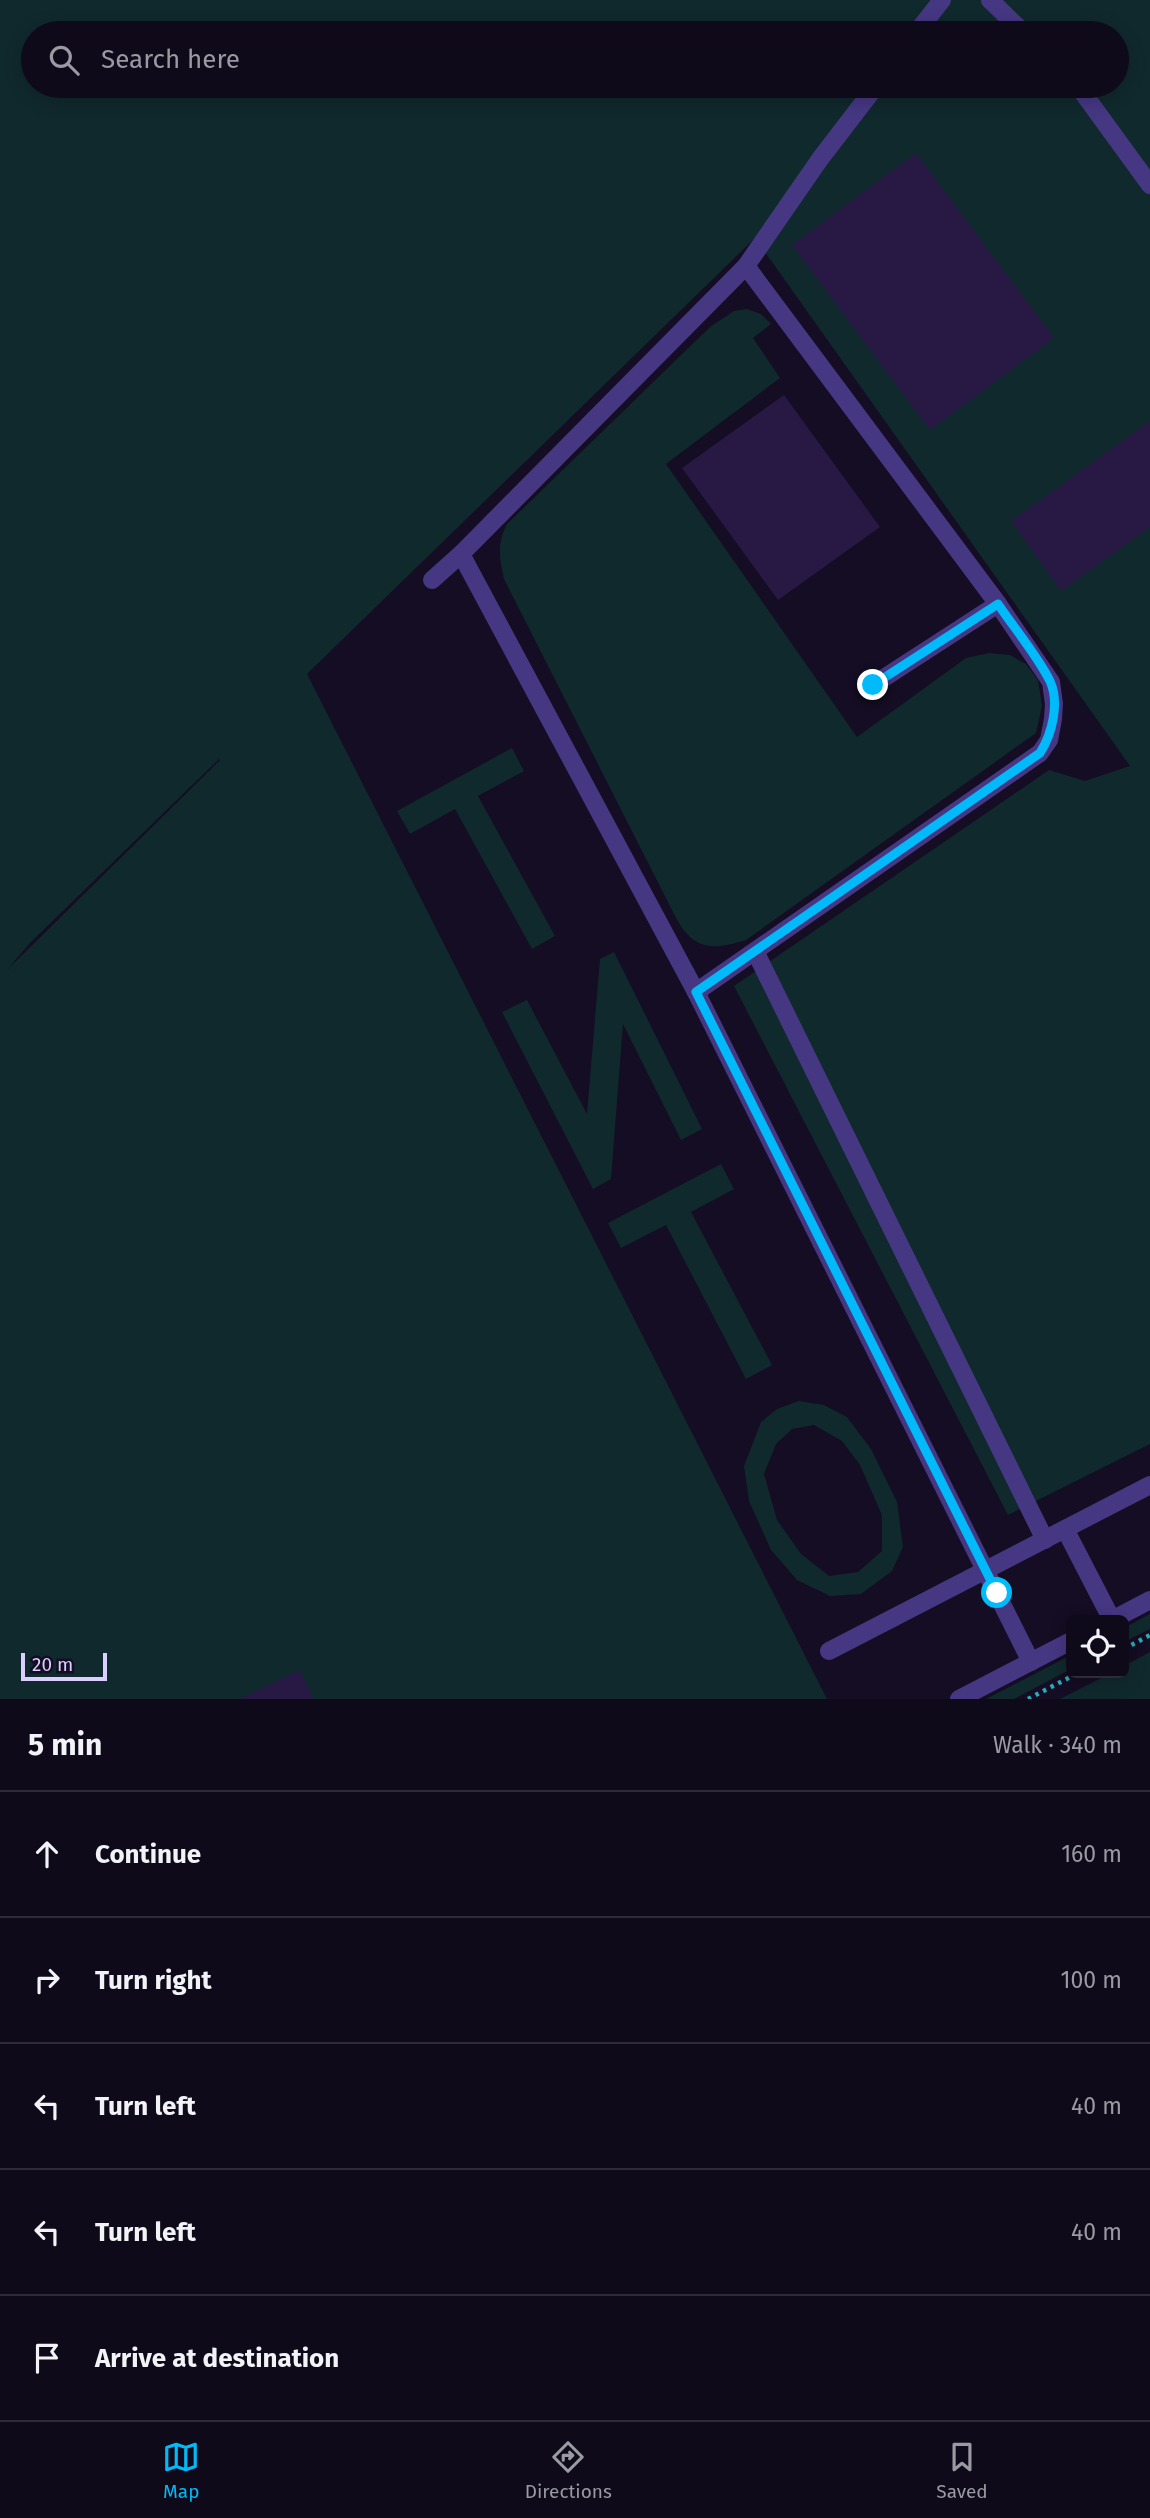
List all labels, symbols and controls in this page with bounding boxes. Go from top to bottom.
search box [21,21,1129,98]
icon: search [45,41,83,79]
text: Search here [101,44,240,75]
route end [857,669,888,700]
route start [981,1577,1012,1608]
map controls [1066,1615,1129,1678]
button: locate [1066,1615,1129,1678]
scale bar [21,1650,107,1682]
text: 20 m [32,1653,73,1676]
text: 5 min [28,1727,102,1763]
text: Walk · 340 m [993,1731,1122,1759]
icon: ahead [28,1835,66,1873]
text: Continue [95,1839,201,1870]
text: 160 m [1061,1840,1122,1868]
icon: right [28,1961,66,1999]
text: Turn right [95,1965,212,1996]
text: 100 m [1061,1966,1122,1994]
icon: left [28,2087,66,2125]
text: Turn left [95,2091,196,2122]
text: 40 m [1071,2092,1122,2120]
icon: left [28,2213,66,2251]
text: Turn left [95,2217,196,2248]
text: 40 m [1071,2218,1122,2246]
icon: arrive [28,2339,66,2377]
text: Arrive at destination [95,2343,339,2374]
tab: Map [162,2438,200,2503]
tab: Directions [525,2438,612,2503]
tab: Saved [936,2438,988,2503]

